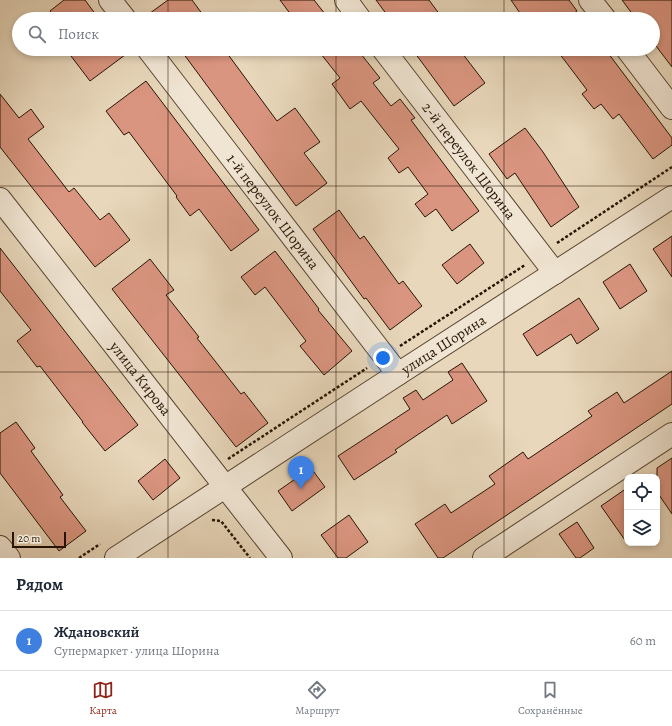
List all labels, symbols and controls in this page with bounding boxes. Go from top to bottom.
search box [12,12,660,56]
icon: search [26,23,48,45]
text: Поиск [58,24,99,44]
street label: 2-й переулок Шорина [417,98,520,224]
street label: 1-й переулок Шорина [222,150,324,274]
street label: улица Шорина [397,310,490,380]
street label: улица Кирова [105,336,176,420]
your location [373,348,393,368]
pin: 1 [288,456,314,489]
map controls [624,474,660,546]
button: locate [624,474,660,510]
button: layers [624,510,660,546]
scale bar [12,530,66,549]
text: 20 m [18,531,40,546]
text: Рядом [16,573,63,596]
text: Ждановский [54,622,140,642]
text: 1 [27,632,31,649]
text: 60 m [630,632,656,649]
text: Супермаркет · улица Шорина [54,642,219,659]
tab: Карта [89,679,117,718]
tab: Маршрут [295,679,340,718]
tab: Сохранённые [518,679,583,718]

